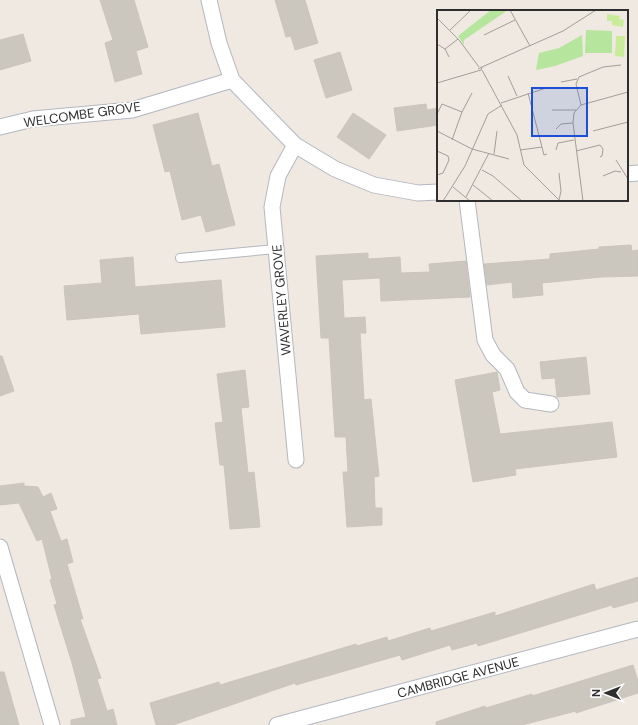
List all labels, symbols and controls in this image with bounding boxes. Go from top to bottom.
inset map [437,10,628,201]
street label: WELCOMBE GROVE [22,98,142,131]
street label: WAVERLEY GROVE [268,244,295,356]
street label: CAMBRIDGE AVENUE [395,653,521,702]
north arrow [586,673,626,713]
text: N [589,689,603,697]

